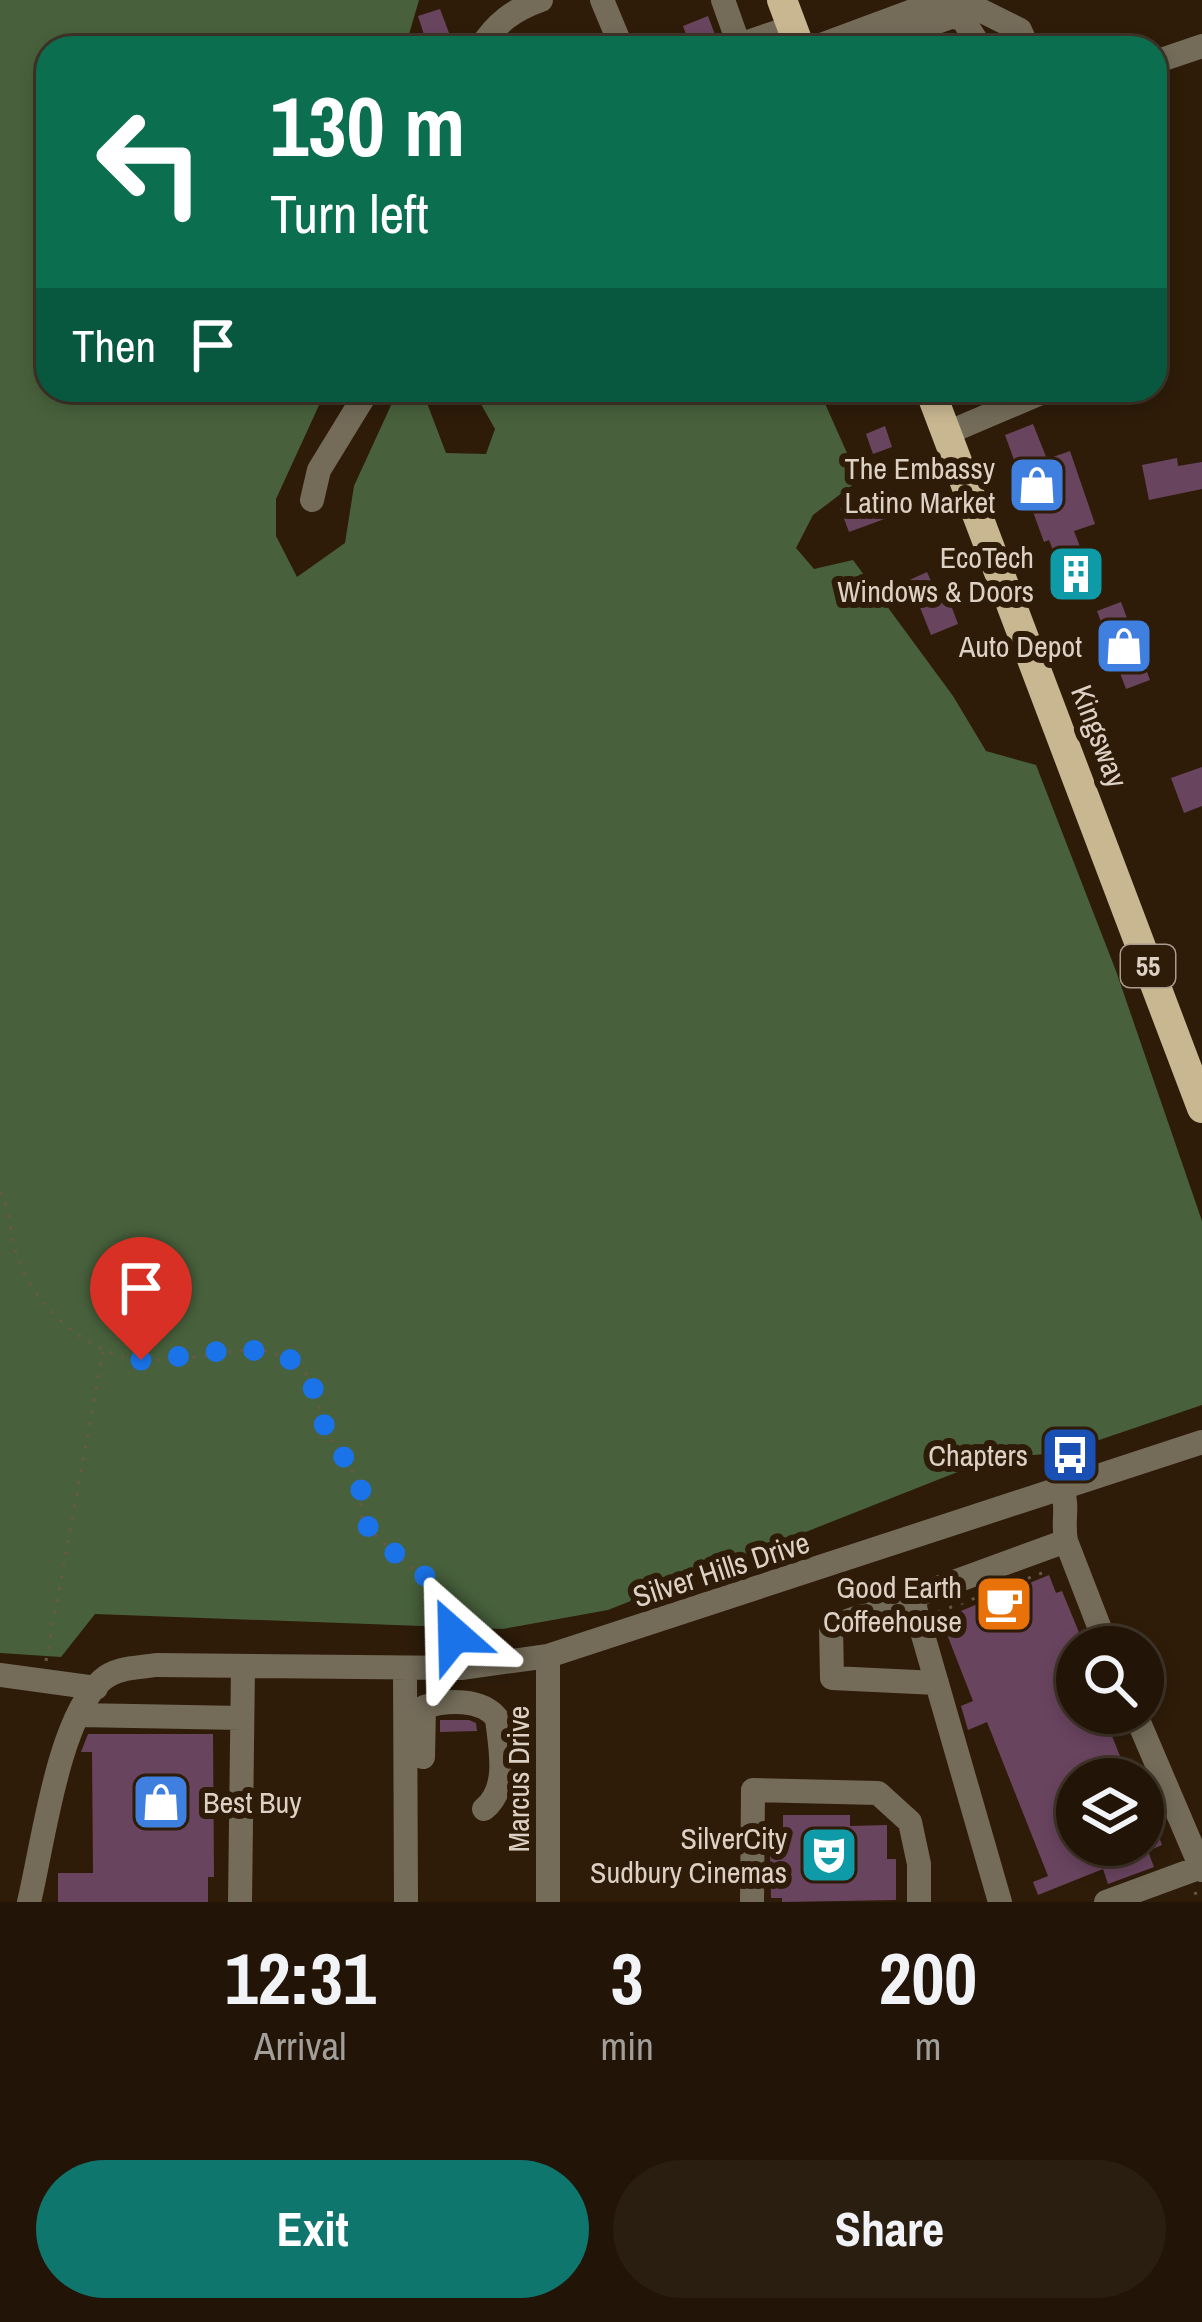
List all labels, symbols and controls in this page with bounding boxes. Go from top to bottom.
text: 130 m [270,69,465,182]
icon: left [72,84,228,240]
text: Turn left [270,177,429,250]
icon: arrive [180,312,246,378]
text: Then [72,315,156,376]
place label: The Embassy Latino Market [845,448,996,522]
shop icon: The Embassy Latino Market [1006,454,1068,516]
place label: EcoTech Windows & Doors [837,537,1034,611]
building icon: EcoTech Windows & Doors [1045,543,1107,605]
shop icon: Auto Depot [1093,615,1155,677]
place label: Auto Depot [958,626,1082,666]
street label: Kingsway [1062,679,1138,794]
road number: 55 [1121,945,1175,987]
pin [90,1237,192,1360]
icon: arrive [108,1255,174,1321]
bus stop icon: Chapters [1039,1424,1101,1486]
place label: Chapters [928,1435,1028,1475]
street label: Silver Hills Drive [628,1522,814,1616]
place label: Good Earth Coffeehouse [823,1567,962,1641]
position arrow [391,1572,517,1698]
cafe icon: Good Earth Coffeehouse [973,1573,1035,1635]
map controls [1056,1626,1164,1866]
button: search [1056,1626,1164,1734]
street label: Marcus Drive [498,1706,538,1852]
button: layers [1056,1758,1164,1866]
shop icon: Best Buy [130,1771,192,1833]
place label: Best Buy [203,1782,302,1822]
place label: SilverCity Sudbury Cinemas [590,1818,788,1892]
theatre icon: SilverCity Sudbury Cinemas [798,1824,860,1886]
text: 12:31 [225,1929,376,2026]
text: 3 [611,1929,644,2026]
text: 200 [879,1929,977,2026]
text: Arrival [254,2020,346,2072]
text: min [601,2020,654,2072]
text: m [915,2020,941,2072]
button: Exit [36,2160,589,2298]
button: Share [613,2160,1166,2298]

